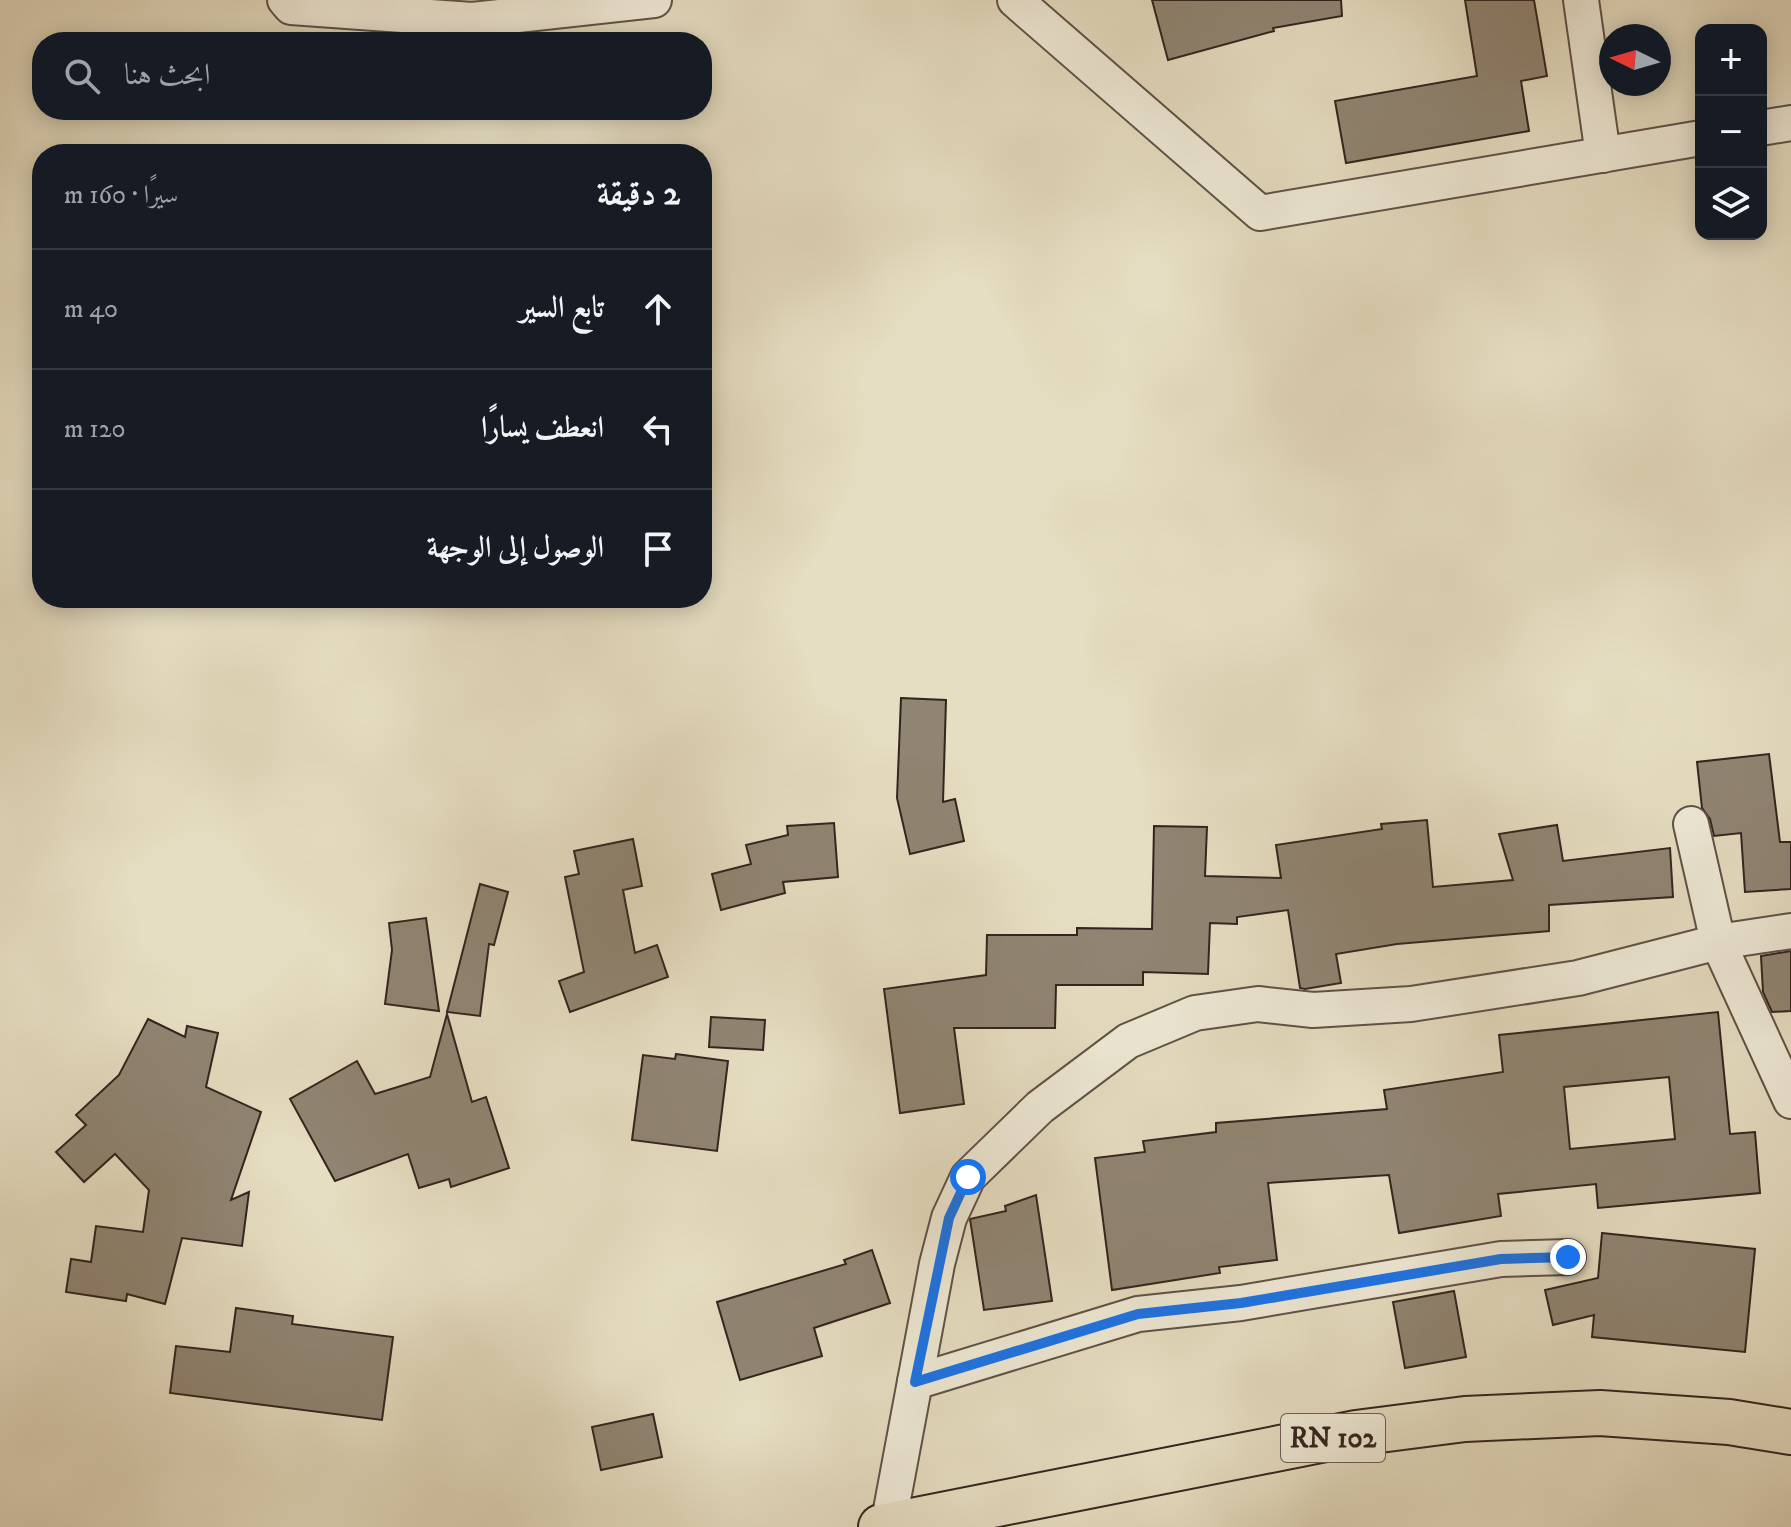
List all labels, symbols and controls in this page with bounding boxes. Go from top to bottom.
north arrow [1599,24,1671,96]
map controls [1695,24,1767,240]
button: + [1695,24,1767,96]
search box [32,32,712,120]
icon: search [60,54,104,98]
text: ابحث هنا [124,57,210,94]
button: − [1695,96,1767,168]
button: layers [1695,168,1767,240]
text: 2 دقيقة [597,173,680,215]
text: سيرًا · 160 m [64,179,178,212]
icon: ahead [636,287,680,331]
text: تابع السير [519,290,604,327]
text: 40 m [64,293,118,326]
icon: left [636,407,680,451]
text: انعطف يسارًا [481,410,604,447]
text: 120 m [64,413,125,446]
icon: arrive [636,527,680,571]
text: الوصول إلى الوجهة [427,530,604,567]
route start [950,1159,986,1195]
route end [1550,1239,1586,1275]
road number: RN 102 [1281,1414,1385,1462]

